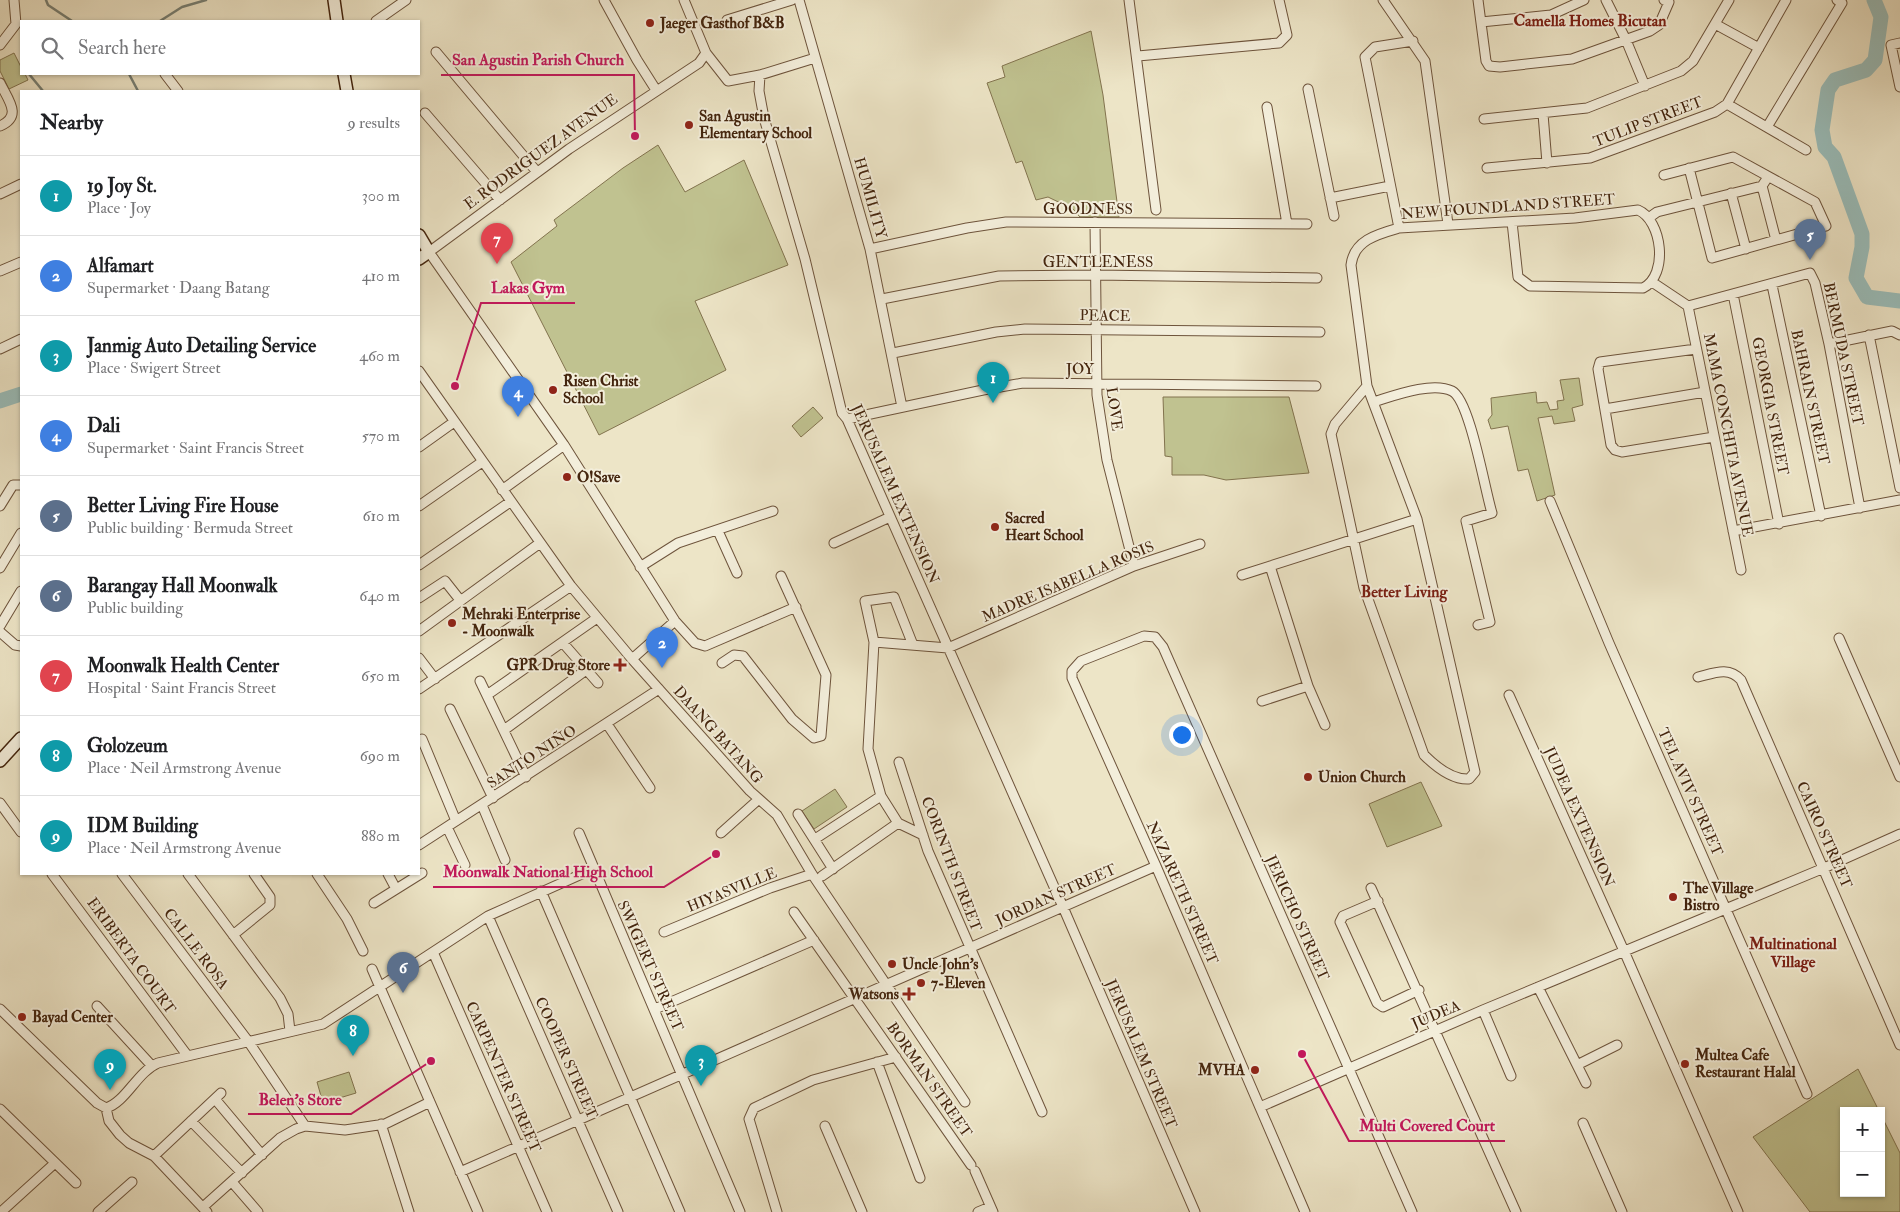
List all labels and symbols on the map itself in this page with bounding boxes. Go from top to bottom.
district label: Camella Homes Bicutan [1513,11,1667,31]
place label: Jaeger Gasthof B&B [659,14,785,34]
marker: Jaeger Gasthof B&B [644,17,656,29]
callout: San Agustin Parish Church [441,44,634,75]
text: San Agustin Parish Church [452,50,625,71]
street label: E. RODRIGUEZ AVENUE [460,90,622,214]
street label: TULIP STREET [1591,92,1705,152]
place label: San Agustin Elementary School [699,107,812,144]
marker: San Agustin Elementary School [683,119,695,131]
street label: HUMILITY [849,155,891,242]
street label: NEW FOUNDLAND STREET [1400,190,1616,224]
street label: GOODNESS [1043,200,1133,219]
pin: 5 [1794,219,1826,260]
pin: 7 [481,223,513,264]
street label: GENTLENESS [1043,253,1153,272]
callout: Lakas Gym [481,272,575,303]
text: Lakas Gym [491,278,566,299]
street label: BERMUDA STREET [1819,281,1867,427]
street label: PEACE [1079,306,1131,326]
street label: BAHRAIN STREET [1786,328,1834,466]
street label: MAMA CONCHITA AVENUE [1699,332,1757,539]
street label: GEORGIA STREET [1747,335,1793,477]
street label: JOY [1065,360,1095,380]
pin: 1 [977,362,1009,403]
place label: Risen Christ School [563,372,639,408]
pin: 4 [502,376,534,417]
marker: Risen Christ School [547,384,559,396]
street label: LOVE [1102,386,1126,432]
street label: JERUSALEM EXTENSION [845,400,943,588]
place label: O!Save [577,468,621,487]
marker: O!Save [561,471,573,483]
place label: Sacred Heart School [1005,509,1084,545]
marker: Sacred Heart School [989,521,1001,533]
street label: MADRE ISABELLA ROSIS [979,537,1157,627]
district label: Better Living [1361,582,1448,603]
place label: Mehraki Enterprise - Moonwalk [461,605,581,641]
marker: Mehraki Enterprise - Moonwalk [446,617,458,629]
pin: 2 [646,627,678,668]
place label: GPR Drug Store [506,656,611,676]
marker: GPR Drug Store [614,659,626,671]
street label: DAANG BATANG [669,682,767,788]
street label: SANTO NIÑO [483,720,580,793]
your location [1169,722,1195,748]
street label: TEL AVIV STREET [1653,725,1727,859]
street label: JUDEA EXTENSION [1538,743,1619,891]
place label: Union Church [1318,768,1406,787]
marker: Union Church [1302,771,1314,783]
street label: CAIRO STREET [1792,778,1856,892]
street label: CORINTH STREET [917,794,985,934]
street label: NAZARETH STREET [1142,819,1222,967]
street label: JERICHO STREET [1260,852,1333,984]
callout: Moonwalk National High School [433,856,664,887]
street label: JORDAN STREET [992,860,1120,931]
text: Moonwalk National High School [442,862,654,883]
street label: HIYASVILLE [684,863,780,917]
place label: The Village Bistro [1682,879,1754,915]
marker: The Village Bistro [1667,891,1679,903]
street label: ERIBERTA COURT [82,894,180,1018]
street label: SWIGERT STREET [613,898,687,1034]
street label: CALLE ROSA [159,905,233,994]
district label: Multinational Village [1748,934,1838,973]
pin: 6 [387,952,419,993]
place label: Uncle John's [902,955,978,975]
marker: Uncle John's [886,958,898,970]
place label: 7-Eleven [931,974,986,993]
street label: JERUSALEM STREET [1100,976,1181,1132]
marker: 7-Eleven [915,977,927,989]
place label: Watsons [848,985,899,1004]
marker: Watsons [903,988,915,1000]
street label: COOPER STREET [531,994,601,1122]
street label: JUDEA [1408,996,1464,1035]
street label: CARPENTER STREET [461,999,545,1155]
place label: Bayad Center [32,1008,113,1028]
marker: Bayad Center [16,1011,28,1023]
pin: 8 [337,1015,369,1056]
street label: BORMAN STREET [882,1019,976,1141]
pin: 3 [685,1045,717,1086]
place label: Multea Cafe Restaurant Halal [1694,1046,1796,1082]
pin: 9 [94,1049,126,1090]
marker: Multea Cafe Restaurant Halal [1679,1058,1691,1070]
place label: MVHA [1197,1061,1245,1080]
marker: MVHA [1249,1064,1261,1076]
callout: Belen's Store [248,1083,351,1114]
text: Belen's Store [258,1090,342,1110]
callout: Multi Covered Court [1349,1110,1505,1141]
text: Multi Covered Court [1358,1116,1496,1136]

